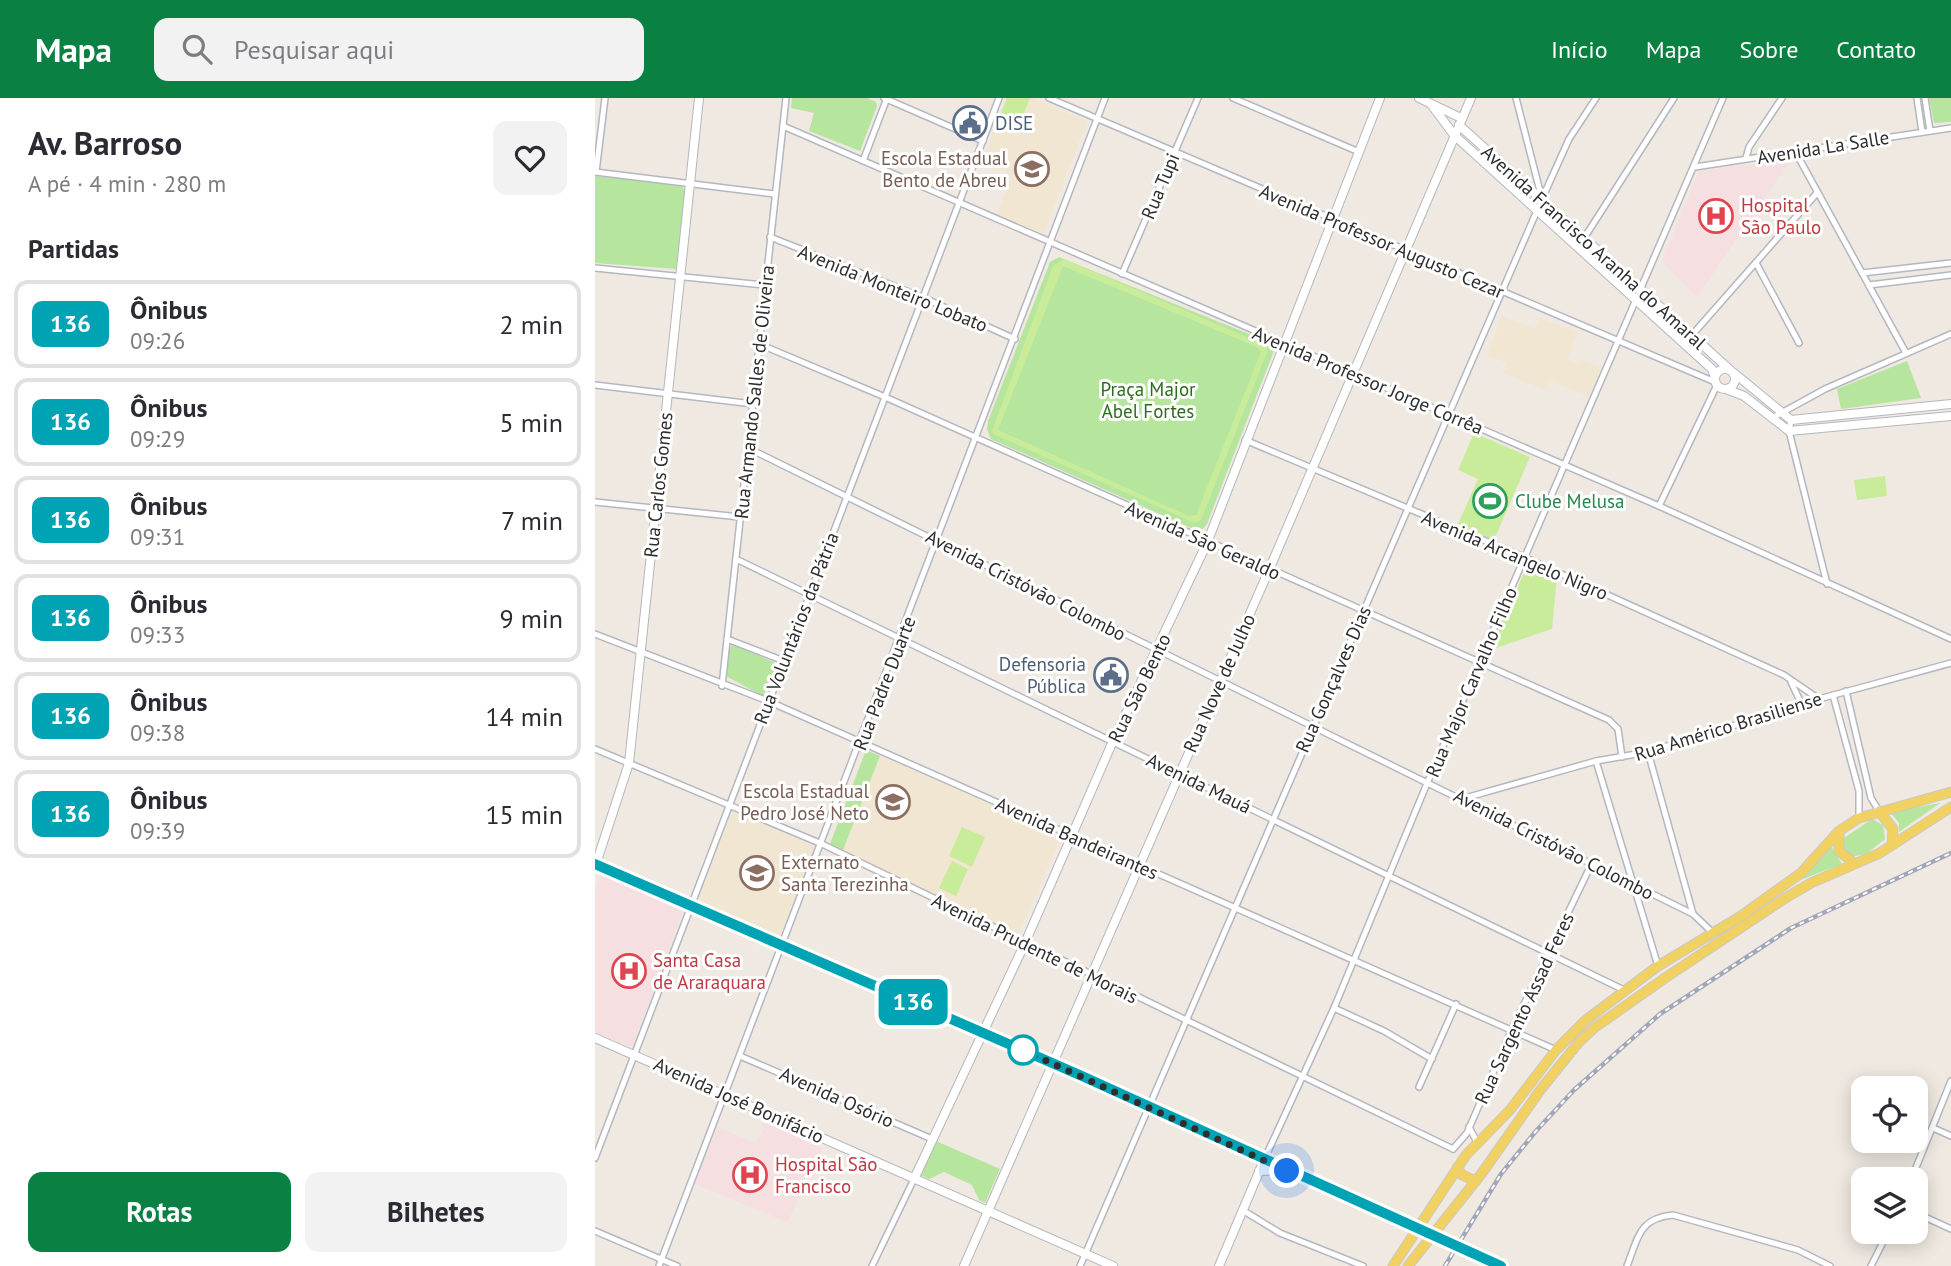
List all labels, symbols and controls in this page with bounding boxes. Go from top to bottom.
search box [154,18,644,81]
text: Mapa [35,28,112,71]
icon: search [178,30,216,68]
text: Pesquisar aqui [234,33,394,66]
text: Início [1551,34,1608,65]
text: Mapa [1646,34,1701,65]
text: Sobre [1739,34,1798,65]
text: Contato [1836,34,1916,65]
public building icon: DISE [951,104,989,142]
place label: DISE [995,111,1033,135]
text: Av. Barroso [28,121,182,164]
button: heart [493,121,567,195]
street label: Avenida La Salle [1755,125,1891,169]
street label: Avenida Francisco Aranha do Amaral [1477,140,1712,355]
place label: Escola Estadual Bento de Abreu [881,146,1007,192]
street label: Rua Tupi [1135,149,1185,223]
school or university icon: Escola Estadual Bento de Abreu [1013,150,1051,188]
text: A pé · 4 min · 280 m [28,169,226,198]
street label: Avenida Professor Augusto Cezar [1256,178,1508,304]
place label: Hospital São Paulo [1741,193,1821,239]
hospital icon: Hospital São Paulo [1697,197,1735,235]
text: Partidas [28,232,119,265]
street label: Avenida Monteiro Lobato [795,239,991,337]
street label: Rua Armando Salles de Oliveira [729,264,779,520]
text: Ônibus [130,293,207,326]
text: 136 [50,308,91,339]
text: 2 min [500,308,563,341]
street label: Avenida Professor Jorge Corrêa [1249,320,1487,440]
text: 09:26 [130,326,185,355]
park label: Praça Major Abel Fortes [1100,377,1196,423]
text: Ônibus [130,391,207,424]
text: 136 [50,406,91,437]
text: 5 min [500,406,563,439]
street label: Rua Carlos Gomes [638,411,678,559]
text: 09:29 [130,424,185,453]
sports icon: Clube Melusa [1471,482,1509,520]
text: Ônibus [130,489,207,522]
place label: Clube Melusa [1515,489,1625,513]
street label: Avenida São Geraldo [1122,495,1284,585]
text: 136 [50,504,91,535]
text: 7 min [501,504,563,537]
street label: Avenida Arcangelo Nigro [1418,505,1612,605]
text: 09:31 [130,522,185,551]
street label: Avenida Cristóvão Colombo [922,524,1130,646]
street label: Rua Voluntários da Pátria [748,529,844,727]
street label: Rua Major Carvalho Filho [1420,583,1522,781]
text: Ônibus [130,587,207,620]
text: 136 [50,602,91,633]
text: 9 min [500,602,563,635]
street label: Rua Gonçalves Dias [1290,602,1376,756]
street label: Rua Nove de Julho [1178,610,1260,756]
street label: Rua Padre Duarte [847,613,921,753]
text: 09:33 [130,620,185,649]
street label: Rua São Bento [1102,630,1176,746]
place label: Defensoria Pública [999,652,1086,698]
public building icon: Defensoria Pública [1092,656,1130,694]
text: Ônibus [130,685,207,718]
street label: Rua Américo Brasiliense [1631,686,1825,766]
text: 136 [50,700,91,731]
text: 14 min [485,700,563,733]
text: 09:38 [130,718,185,747]
street label: Avenida Mauá [1143,747,1255,819]
place label: Escola Estadual Pedro José Neto [740,779,869,825]
text: Ônibus [130,783,207,816]
school or university icon: Escola Estadual Pedro José Neto [874,783,912,821]
street label: Avenida Cristóvão Colombo [1450,783,1658,905]
street label: Avenida Bandeirantes [992,791,1162,885]
text: 136 [50,798,91,829]
text: 15 min [485,798,563,831]
text: 09:39 [130,816,185,845]
place label: Externato Santa Terezinha [781,850,909,896]
school or university icon: Externato Santa Terezinha [738,854,776,892]
street label: Avenida Prudente de Morais [928,888,1142,1008]
street label: Rua Sargento Assad Feres [1469,909,1579,1107]
place label: Santa Casa de Araraquara [653,948,766,994]
hospital icon: Santa Casa de Araraquara [610,952,648,990]
line badge: 136 [873,979,953,1025]
text: 136 [893,986,933,1017]
unlabelled marker [1008,1035,1038,1065]
street label: Avenida José Bonifácio [650,1052,828,1148]
street label: Avenida Osório [776,1061,898,1133]
map controls [1851,1076,1928,1244]
button: locate [1851,1076,1928,1153]
place label: Hospital São Francisco [775,1152,878,1198]
your location [1269,1153,1304,1188]
hospital icon: Hospital São Francisco [731,1156,769,1194]
button: layers [1851,1167,1928,1244]
button: Rotas [28,1172,291,1252]
button: Bilhetes [305,1172,567,1252]

